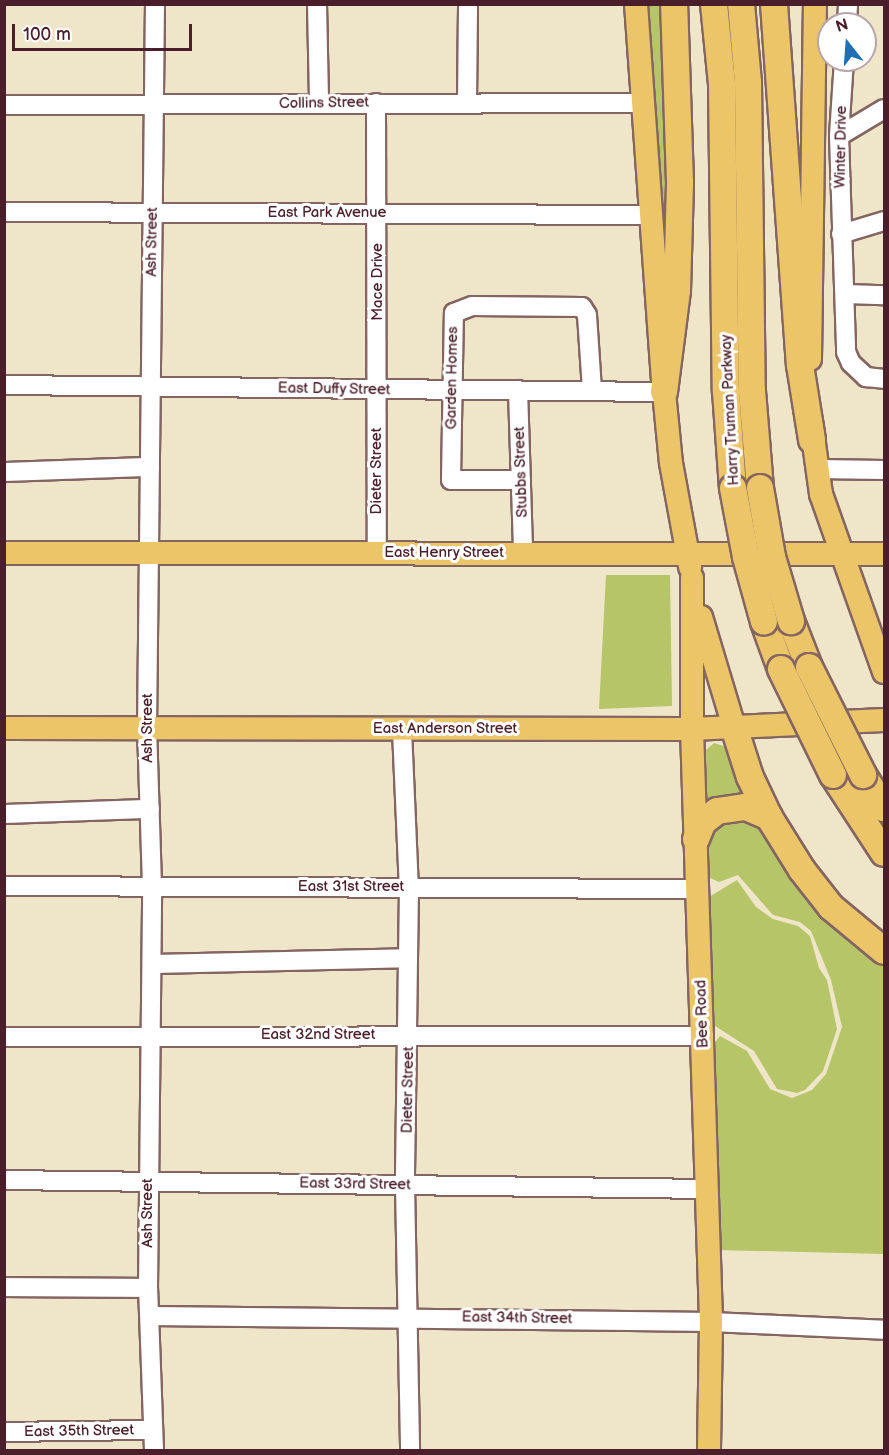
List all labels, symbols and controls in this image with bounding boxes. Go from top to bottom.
scale bar [15,12,195,50]
north arrow [817,12,877,72]
text: N [834,15,851,37]
text: 100 m [23,24,71,45]
street label: Collins Street [279,93,369,113]
street label: Winter Drive [831,105,851,189]
street label: East Park Avenue [268,204,386,222]
street label: Ash Street [142,207,162,277]
street label: Mace Drive [369,243,387,321]
street label: Garden Homes [442,326,462,430]
street label: Harry Truman Parkway [717,333,743,487]
street label: East Duffy Street [277,379,391,399]
street label: Stubbs Street [510,426,532,518]
street label: Dieter Street [368,427,386,515]
street label: East Henry Street [384,544,504,562]
street label: Ash Street [139,693,157,763]
street label: East Anderson Street [373,720,517,738]
street label: East 31st Street [298,878,404,896]
street label: Bee Road [692,980,712,1048]
street label: East 32nd Street [261,1026,375,1044]
street label: Dieter Street [398,1046,418,1134]
street label: East 33rd Street [299,1174,411,1194]
street label: Ash Street [139,1178,157,1248]
street label: East 34th Street [461,1308,573,1328]
street label: East 35th Street [24,1421,134,1441]

